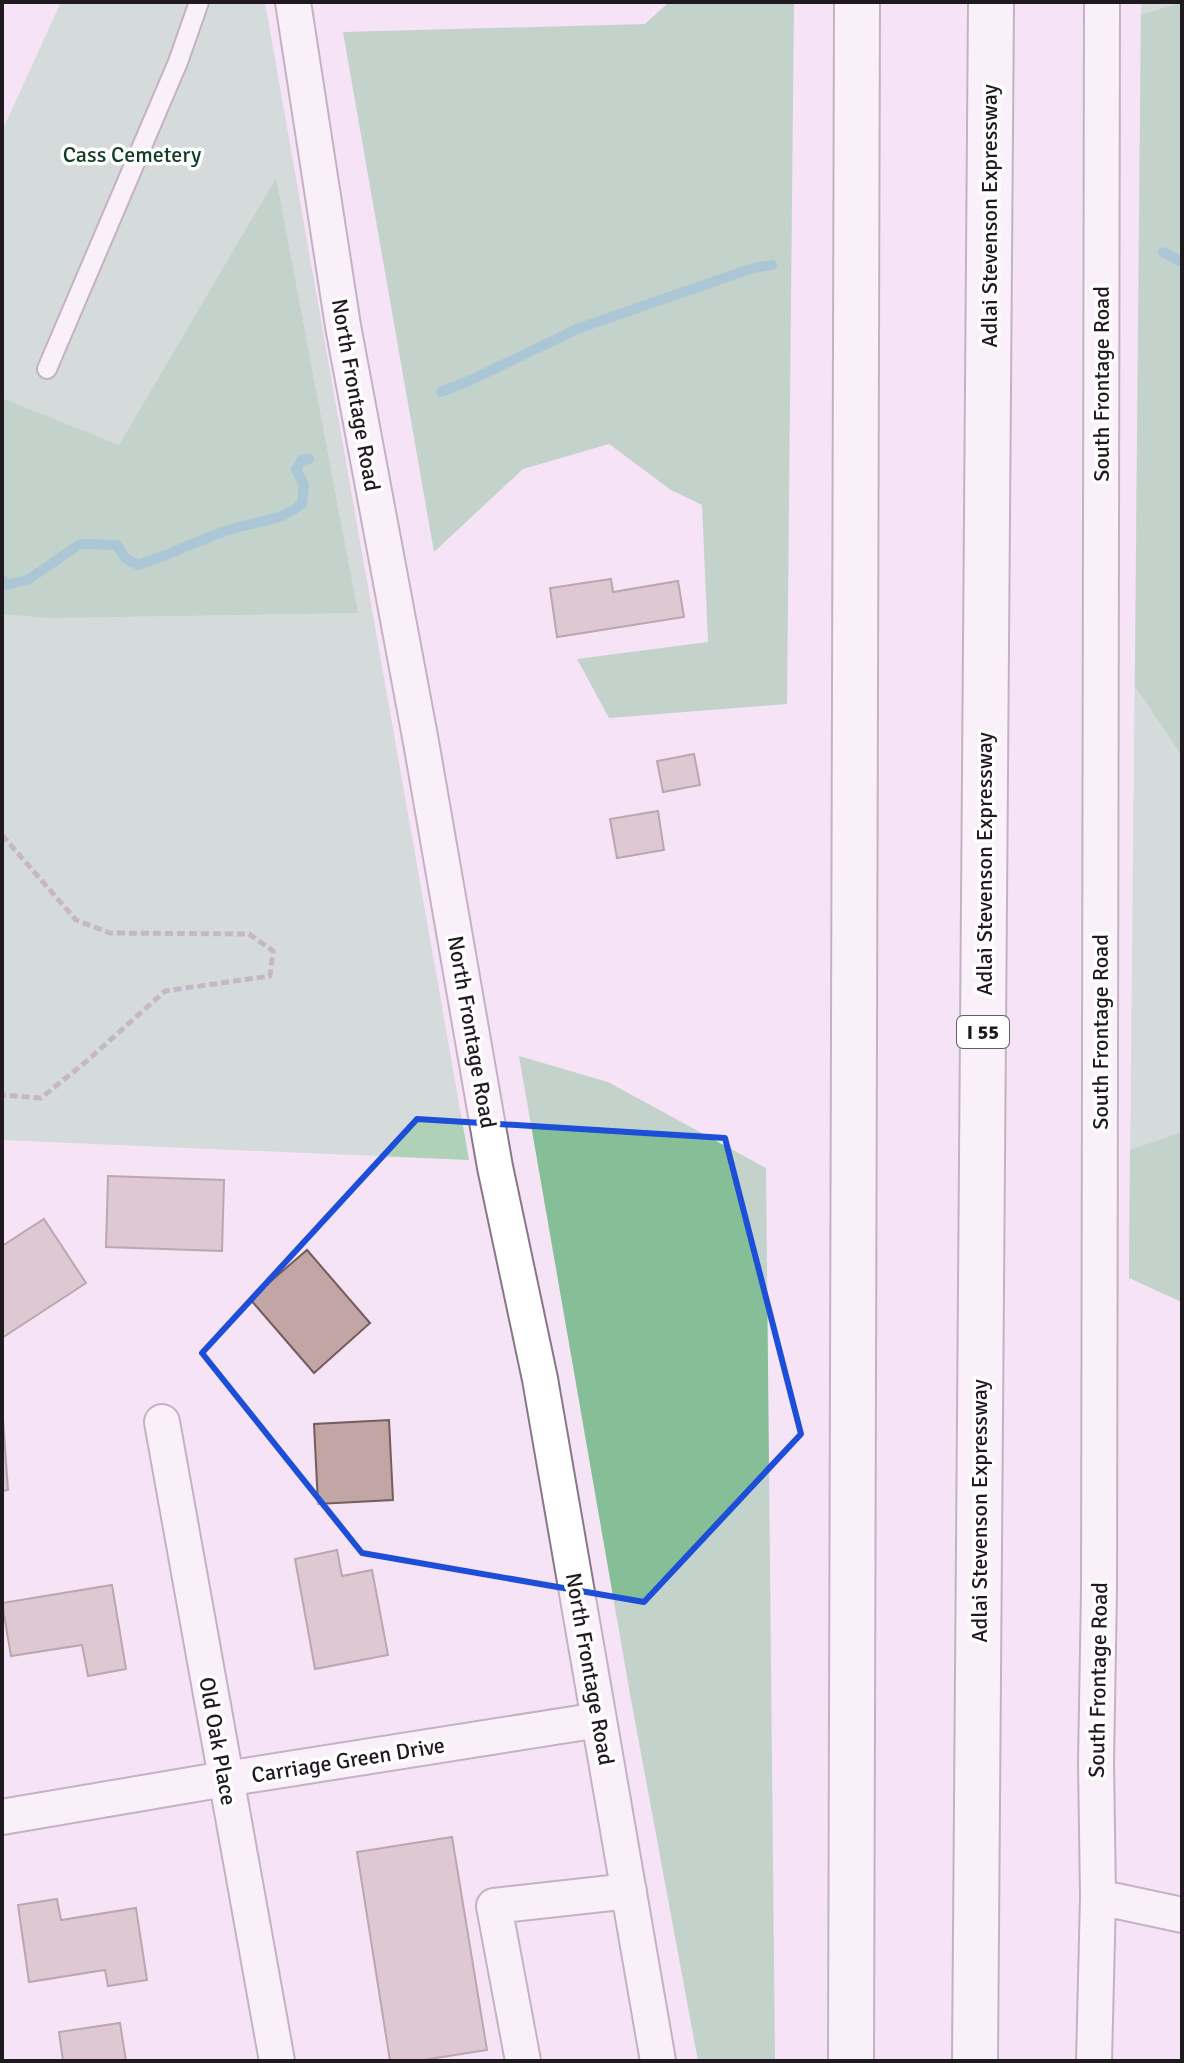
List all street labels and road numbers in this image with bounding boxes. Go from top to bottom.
street label: Adlai Stevenson Expressway [976,83,1003,348]
street label: South Frontage Road [1088,286,1115,482]
street label: North Frontage Road [326,297,386,493]
street label: Adlai Stevenson Expressway [971,731,998,996]
street label: North Frontage Road [442,934,502,1130]
street label: South Frontage Road [1087,934,1114,1130]
road number: I 55 [957,1016,1009,1048]
street label: Adlai Stevenson Expressway [966,1378,993,1643]
street label: North Frontage Road [560,1571,620,1767]
street label: South Frontage Road [1083,1582,1113,1778]
street label: Old Oak Place [193,1675,243,1807]
street label: Carriage Green Drive [249,1731,447,1789]

